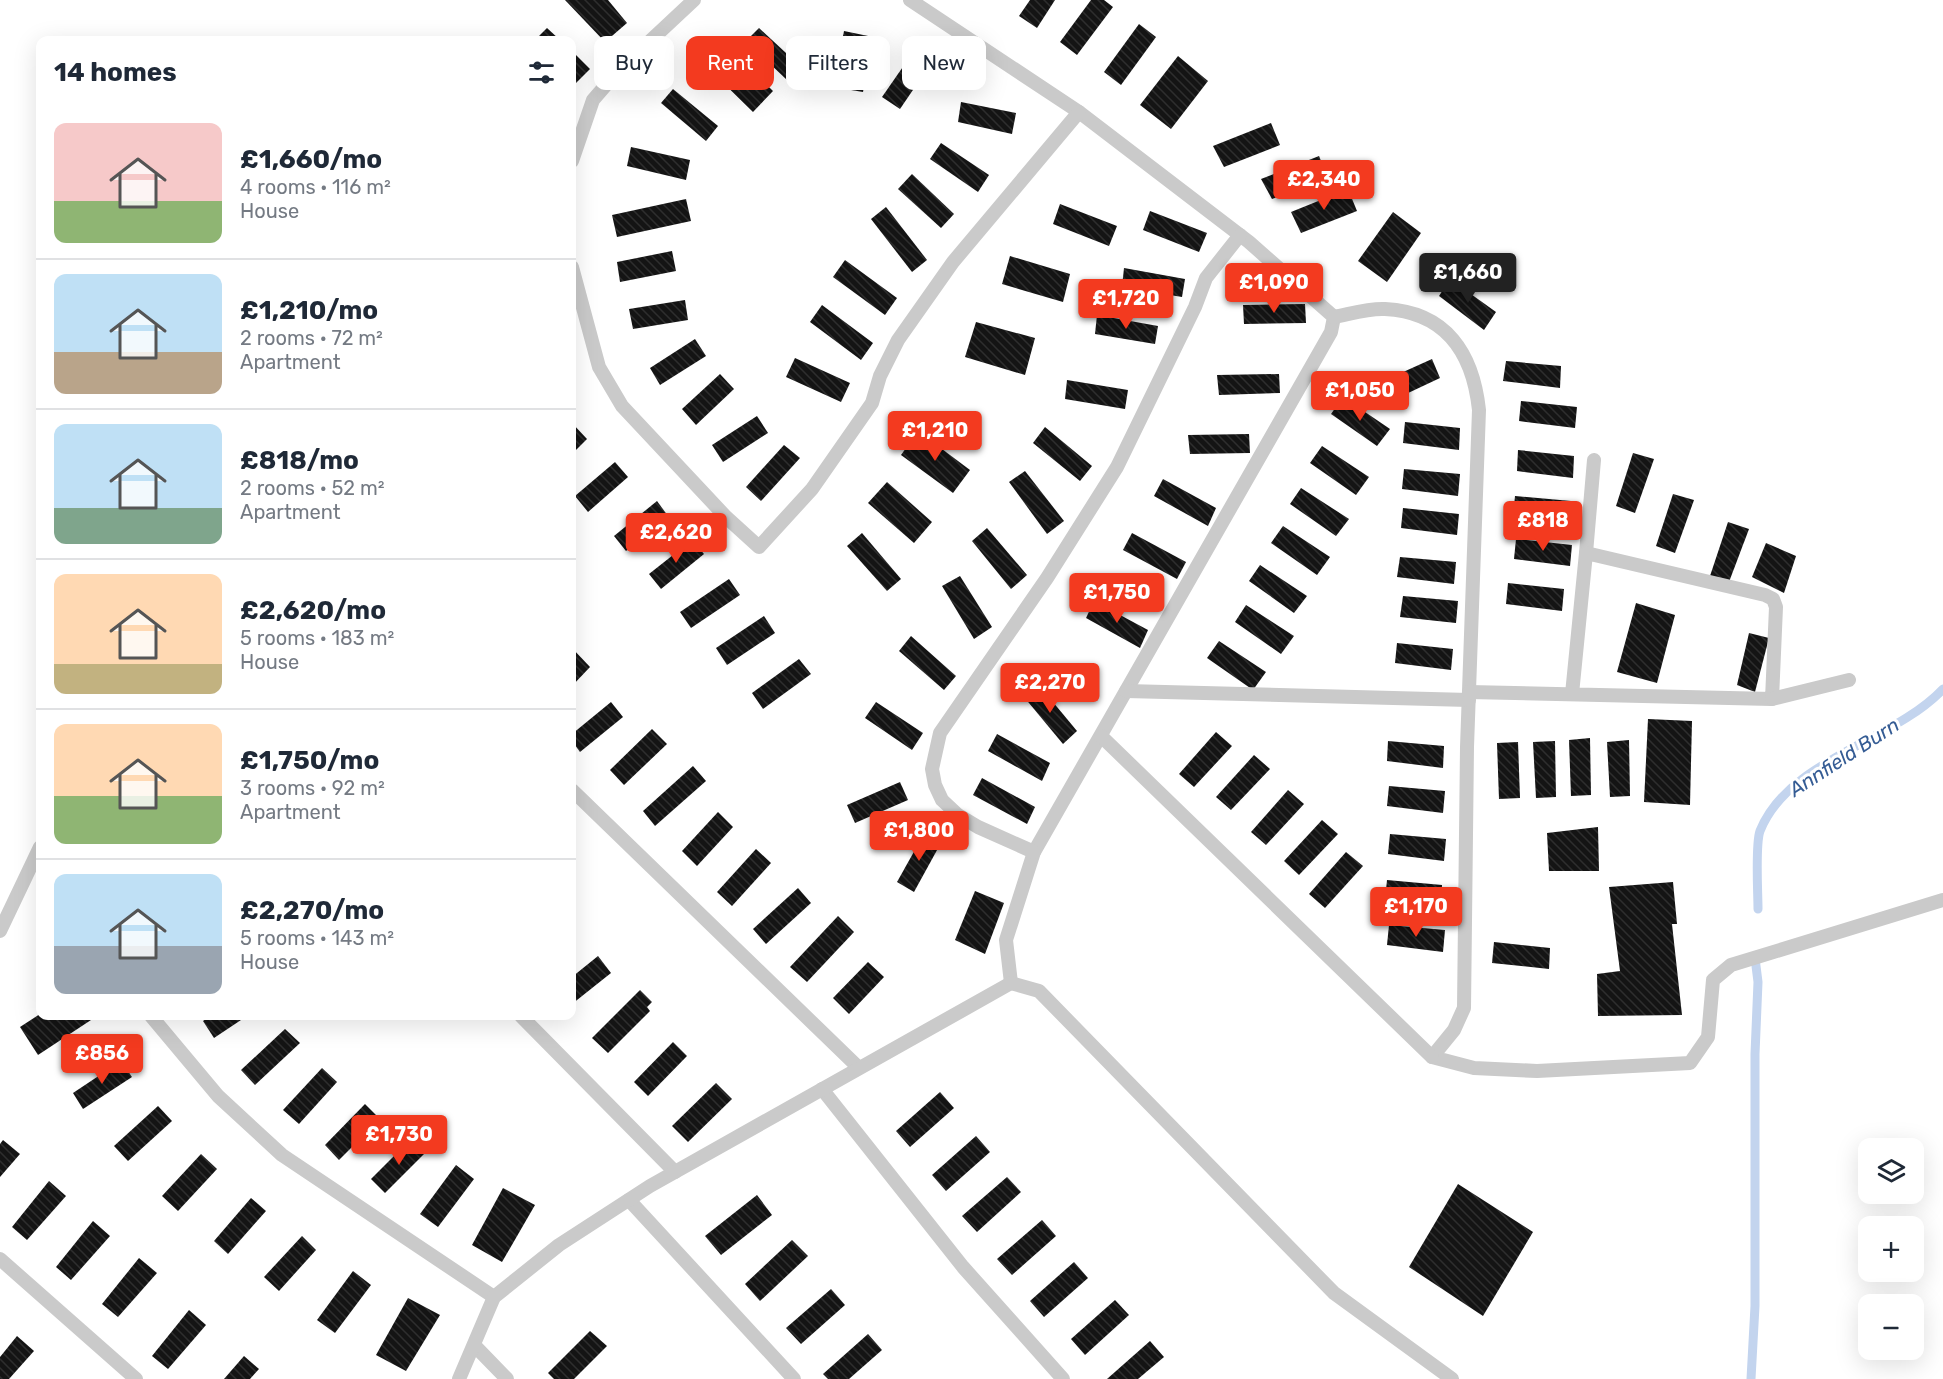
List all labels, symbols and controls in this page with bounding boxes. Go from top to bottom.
chip: Buy [594,36,674,90]
chip: Rent [686,36,774,90]
chip: Filters [786,36,890,90]
chip: New [902,36,986,90]
icon: filters [525,56,558,89]
text: 14 homes [54,57,177,88]
text: £1,660/mo [240,144,382,175]
icon: home [102,147,174,219]
pin: £2,340 [1275,160,1373,211]
text: £2,340 [1287,167,1361,191]
text: 4 rooms · 116 m² [240,175,391,199]
text: House [240,199,299,223]
pin: £1,660 [1419,253,1517,304]
text: £1,660 [1433,260,1503,284]
pin: £1,090 [1225,263,1323,314]
text: £1,090 [1239,270,1309,294]
pin: £1,720 [1077,279,1175,330]
text: £1,720 [1092,286,1160,310]
text: £1,210/mo [240,295,378,326]
icon: home [102,298,174,370]
text: 2 rooms · 72 m² [240,326,383,350]
text: Apartment [240,350,341,374]
pin: £1,050 [1311,371,1409,422]
text: £1,050 [1325,378,1395,402]
pin: £1,210 [886,411,984,462]
text: £1,210 [902,418,968,442]
text: £818/mo [240,445,359,476]
icon: home [102,448,174,520]
text: 2 rooms · 52 m² [240,476,385,500]
text: Apartment [240,500,341,524]
pin: £818 [1507,501,1579,552]
text: £818 [1517,508,1569,532]
pin: £2,620 [627,513,725,564]
text: £2,620 [640,520,712,544]
pin: £1,750 [1068,573,1166,624]
text: £1,750 [1083,580,1151,604]
text: £2,620/mo [240,595,386,626]
icon: home [102,598,174,670]
text: 5 rooms · 183 m² [240,626,394,650]
text: House [240,650,299,674]
pin: £2,270 [1001,663,1099,714]
text: £2,270 [1014,670,1086,694]
water label: Annfield Burn [1784,712,1904,802]
text: £1,750/mo [240,745,379,776]
icon: home [102,748,174,820]
text: 3 rooms · 92 m² [240,776,385,800]
text: Apartment [240,800,341,824]
pin: £1,800 [870,811,968,862]
text: £1,800 [884,818,954,842]
pin: £1,170 [1367,887,1465,938]
text: £1,170 [1384,894,1448,918]
text: £2,270/mo [240,895,384,926]
icon: home [102,898,174,970]
text: 5 rooms · 143 m² [240,926,394,950]
text: House [240,950,299,974]
pin: £856 [66,1034,138,1085]
text: £856 [75,1041,129,1065]
pin: £1,730 [350,1115,448,1166]
text: £1,730 [365,1122,433,1146]
map controls [1858,1138,1924,1360]
button: layers [1858,1138,1924,1204]
button: + [1858,1216,1924,1282]
button: − [1858,1294,1924,1360]

